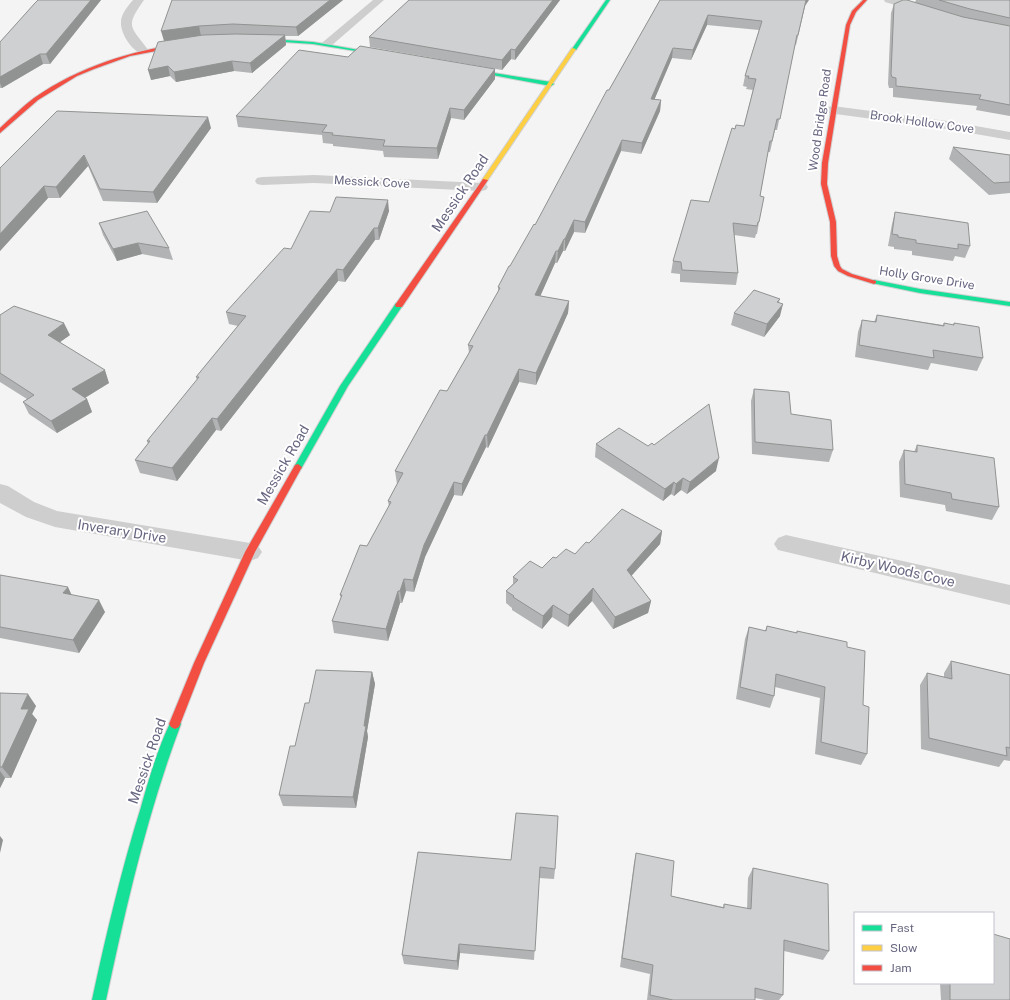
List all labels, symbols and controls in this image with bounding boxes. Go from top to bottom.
street label: Wood Bridge Road [806,68,834,172]
street label: Brook Hollow Cove [869,108,975,136]
street label: Messick Road [428,151,492,235]
street label: Messick Cove [334,173,411,191]
street label: Holly Grove Drive [878,264,976,292]
street label: Messick Road [254,422,312,508]
street label: Inverary Drive [76,516,168,546]
street label: Kirby Woods Cove [839,548,957,590]
street label: Messick Road [125,716,169,806]
legend [854,912,994,984]
text: Fast [890,921,915,935]
text: Slow [890,941,918,955]
text: Jam [890,961,912,975]

